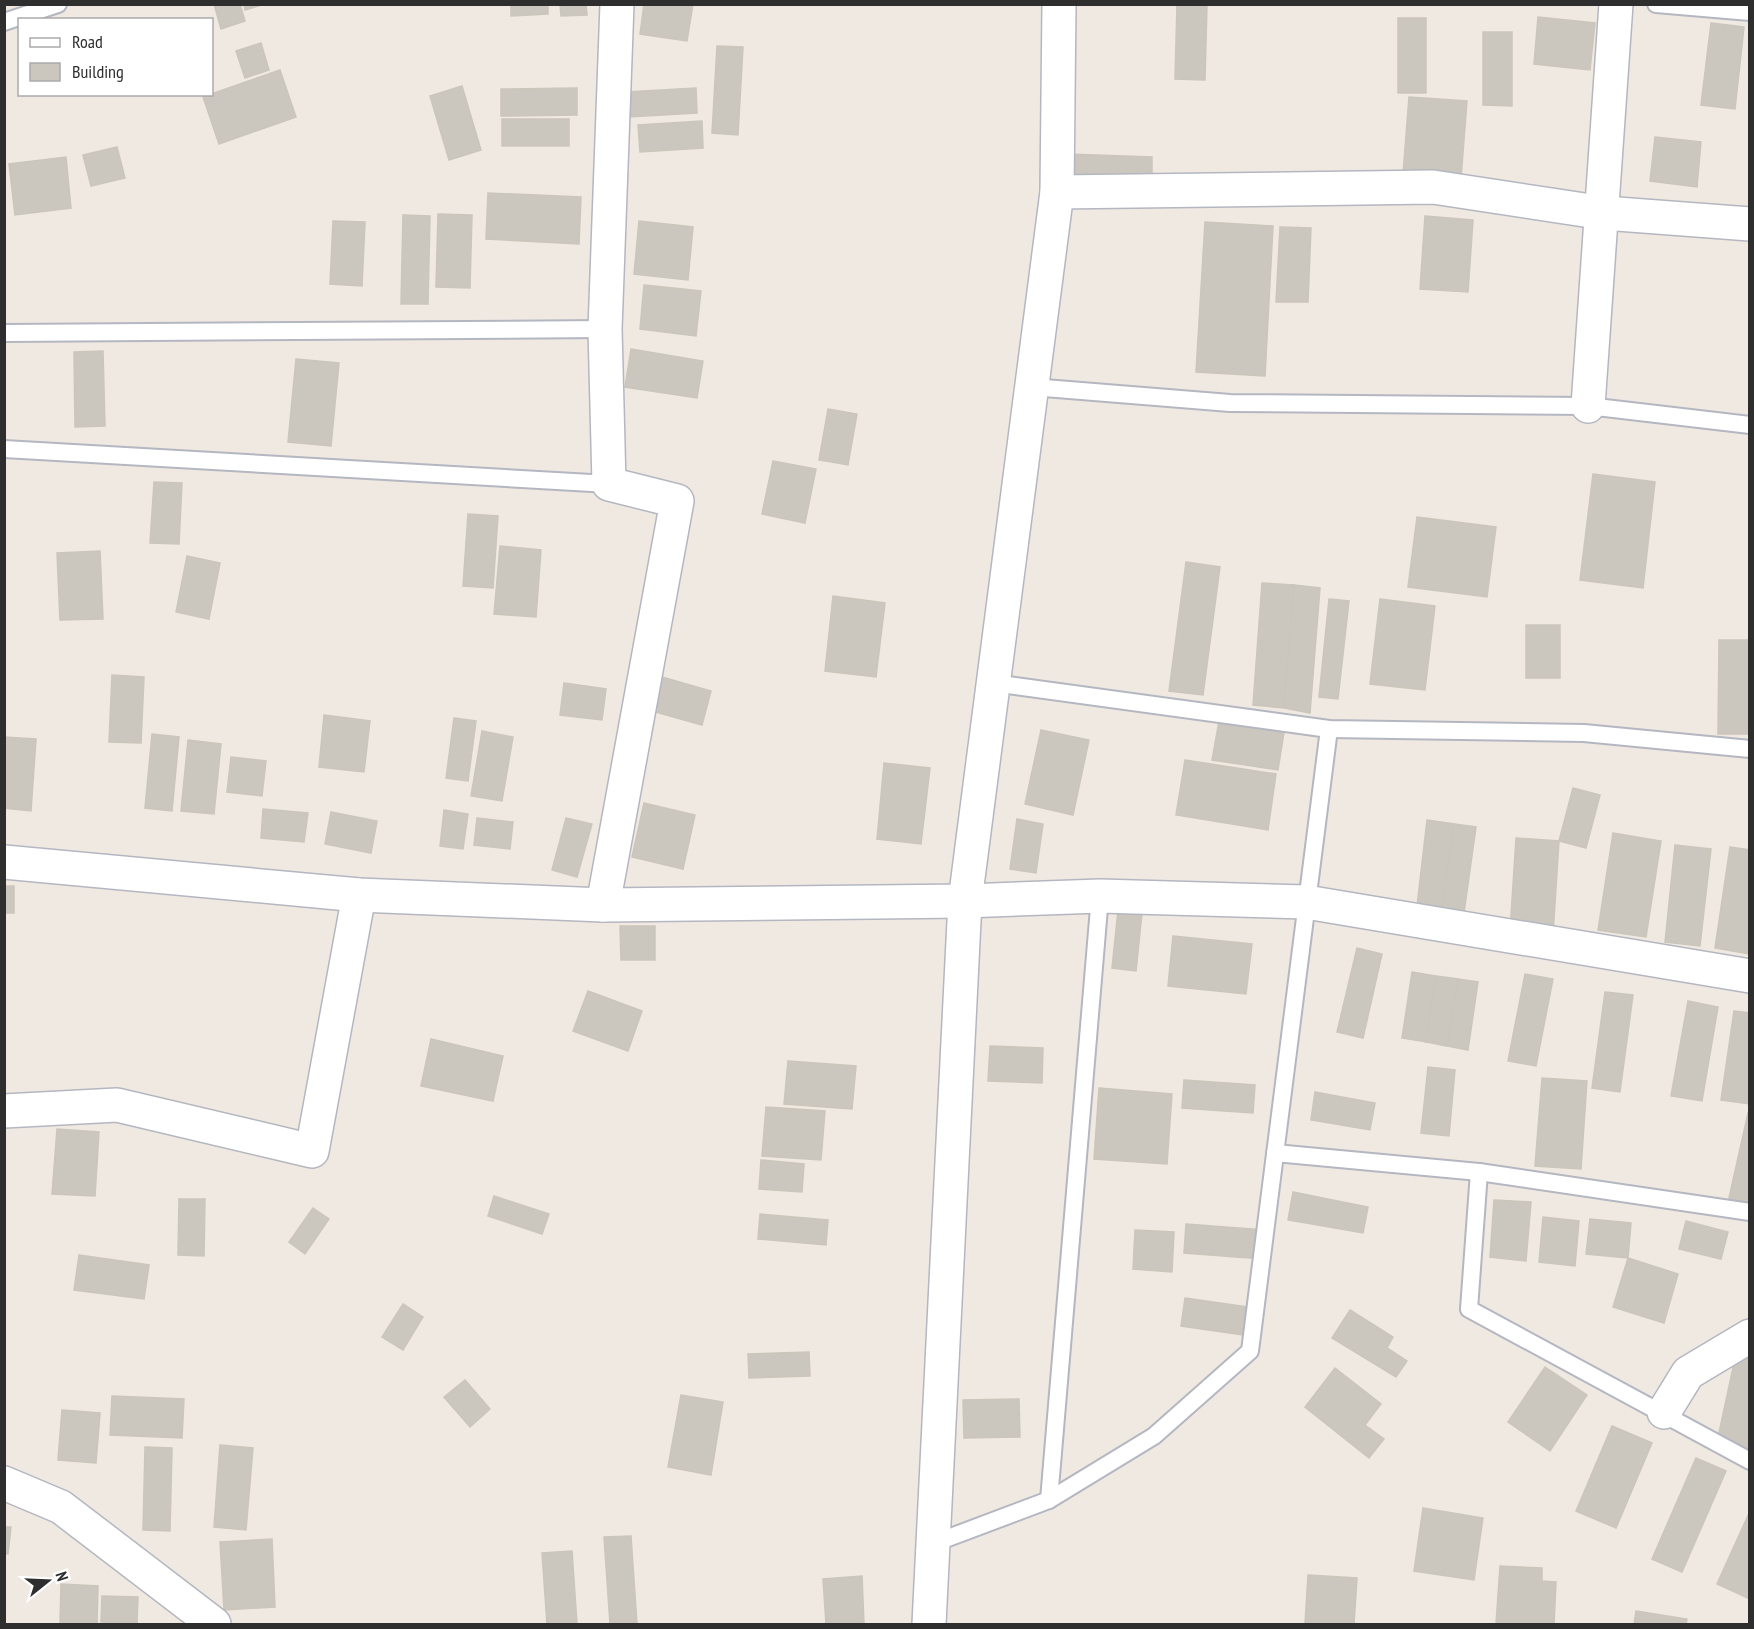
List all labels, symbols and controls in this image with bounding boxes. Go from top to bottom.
legend [18,18,213,96]
text: Road [72,30,103,53]
text: Building [72,60,124,83]
north arrow [18,1551,78,1611]
text: N [51,1569,73,1584]

